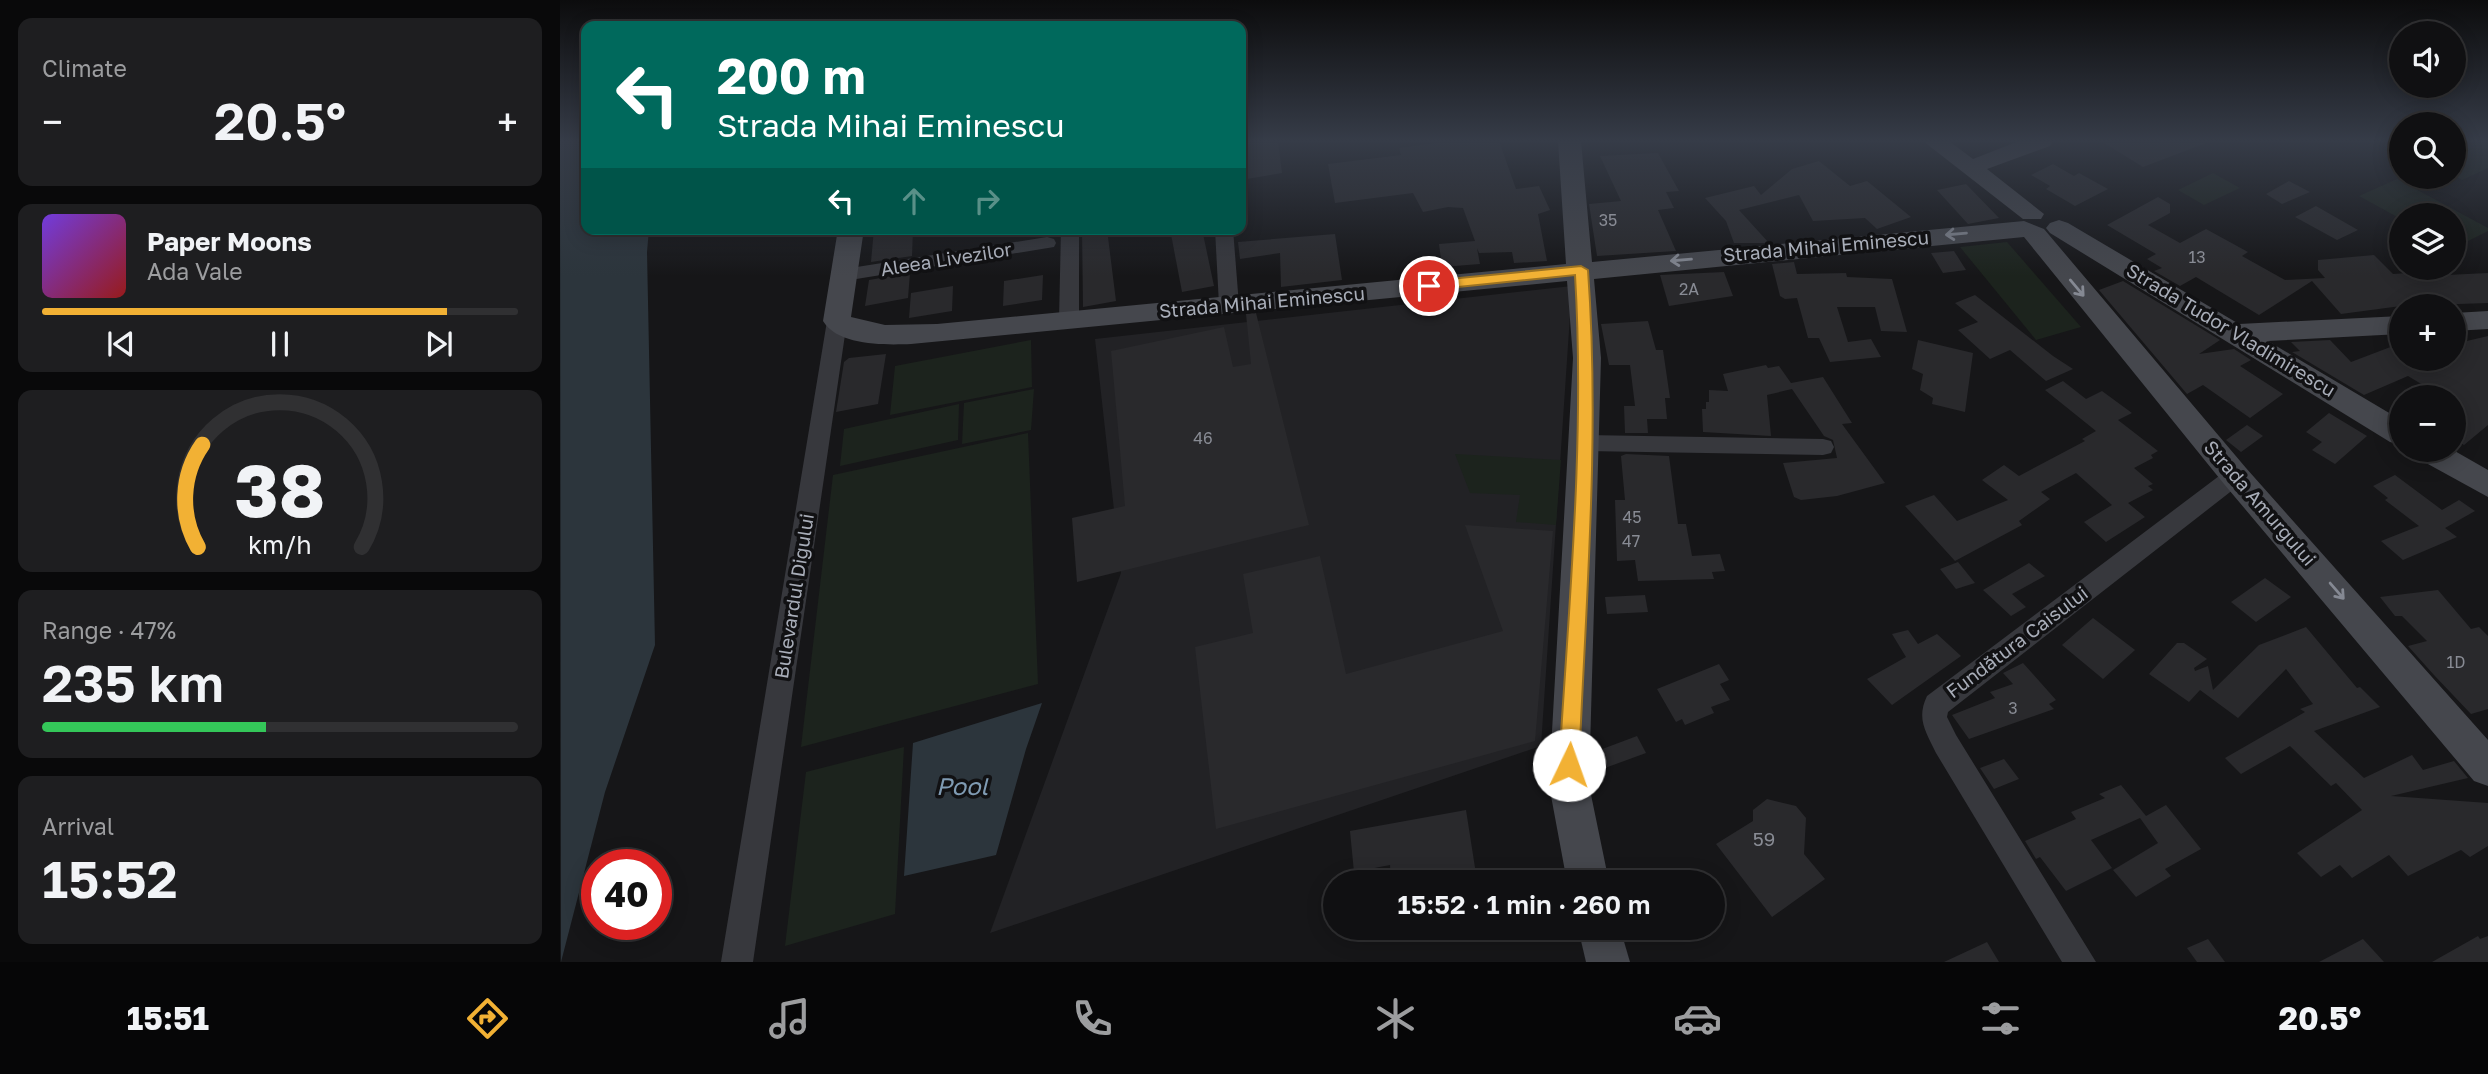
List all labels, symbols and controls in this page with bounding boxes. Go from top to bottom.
map controls [2389,21,2466,462]
button: sound [2389,21,2466,98]
text: 200 m [717,46,866,105]
icon: left [602,49,693,140]
text: Climate [42,54,127,82]
text: 20.5° [214,89,346,151]
text: − [42,99,63,144]
text: + [497,99,518,144]
text: Strada Mihai Eminescu [717,106,1065,144]
button: search [2389,112,2466,189]
icon: left [822,182,860,220]
icon: ahead [895,182,933,220]
icon: right [968,182,1006,220]
button: layers [2389,203,2466,280]
house number: 35 [1599,210,1617,230]
street label: Strada Mihai Eminescu [1722,225,1930,266]
text: Paper Moons [147,226,312,257]
one-way arrow [1945,228,1968,241]
street label: Aleea Livezilor [879,237,1014,280]
house number: 13 [2188,247,2206,267]
one-way arrow [1670,254,1693,267]
pin [1399,256,1459,316]
text: Ada Vale [147,257,243,285]
street label: Strada Tudor Vladimirescu [2123,258,2340,401]
icon: arrive [1410,267,1448,305]
house number: 2A [1679,279,1699,299]
one-way arrow [2069,279,2085,297]
street label: Strada Mihai Eminescu [1158,281,1366,322]
button: + [2389,294,2466,371]
icon: previous [102,325,140,363]
icon: pause [261,325,299,363]
icon: next [420,325,458,363]
button: − [2389,385,2466,462]
house number: 46 [1193,428,1213,448]
street label: Strada Amurgului [2200,435,2321,570]
text: 38 [235,446,326,533]
house number: 45 [1622,507,1642,527]
street label: Bulevardul Digului [769,512,818,680]
text: km/h [248,529,312,560]
house number: 47 [1622,531,1640,551]
street label: Fundătura Caisului [1941,581,2092,702]
one-way arrow [2329,582,2345,600]
text: Range · 47% [42,616,176,644]
text: 235 km [42,651,224,713]
house number: 1D [2447,652,2465,672]
house number: 3 [2008,698,2018,718]
position arrow [1532,728,1606,802]
water label: Pool [936,771,989,800]
text: Arrival [42,812,114,840]
house number: 59 [1753,827,1775,850]
text: 15:52 [42,847,178,909]
speed limit sign: 40 [581,849,672,940]
text: 15:52 · 1 min · 260 m [1398,889,1650,920]
icon: directions [463,994,512,1043]
icon: music [765,994,814,1043]
icon: phone [1068,994,1117,1043]
icon: climate [1371,994,1420,1043]
icon: car [1673,994,1722,1043]
icon: filters [1976,994,2025,1043]
text: 15:51 [127,999,209,1037]
text: 20.5° [2279,999,2361,1037]

